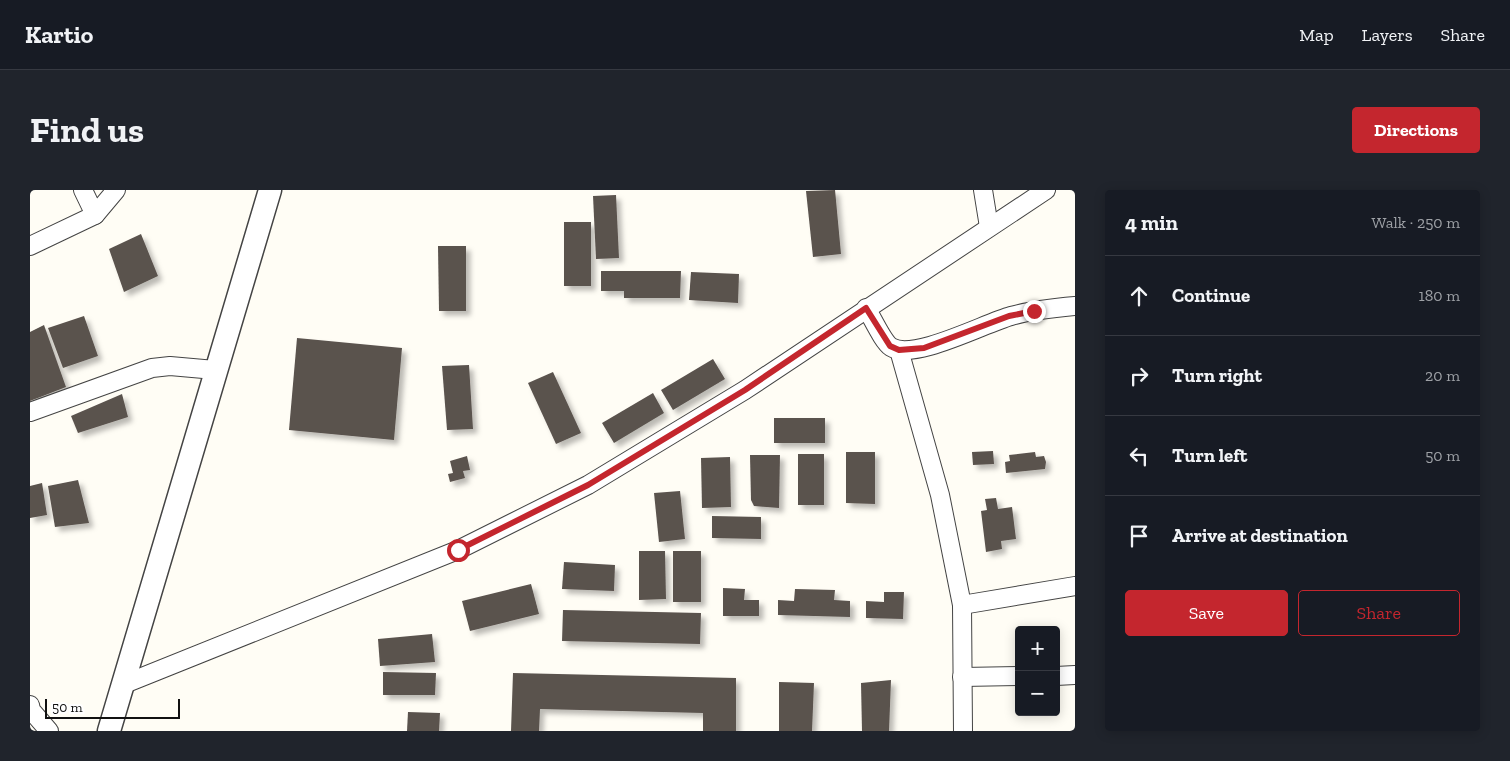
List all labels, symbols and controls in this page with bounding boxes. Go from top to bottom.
text: Kartio [25,20,93,49]
text: Map [1299,24,1334,46]
text: Layers [1362,24,1413,46]
text: Share [1441,24,1485,46]
button: Directions [1352,107,1480,153]
text: Find us [30,109,144,151]
text: 4 min [1125,210,1178,235]
text: Walk · 250 m [1372,213,1460,232]
icon: ahead [1125,282,1153,310]
text: Continue [1172,284,1250,307]
text: 180 m [1419,286,1460,305]
route end [1023,300,1046,323]
icon: right [1125,362,1153,390]
text: Turn right [1172,364,1262,387]
text: 20 m [1425,366,1460,385]
icon: left [1125,442,1153,470]
text: Turn left [1172,444,1247,467]
text: 50 m [1425,446,1460,465]
icon: arrive [1125,522,1153,550]
text: Arrive at destination [1172,524,1348,547]
route start [447,539,470,562]
button: Save [1125,590,1288,636]
button: Share [1298,590,1460,636]
map controls [1015,626,1060,716]
button: + [1015,626,1060,671]
button: − [1015,671,1060,716]
scale bar [45,696,180,719]
text: 50 m [52,699,83,716]

